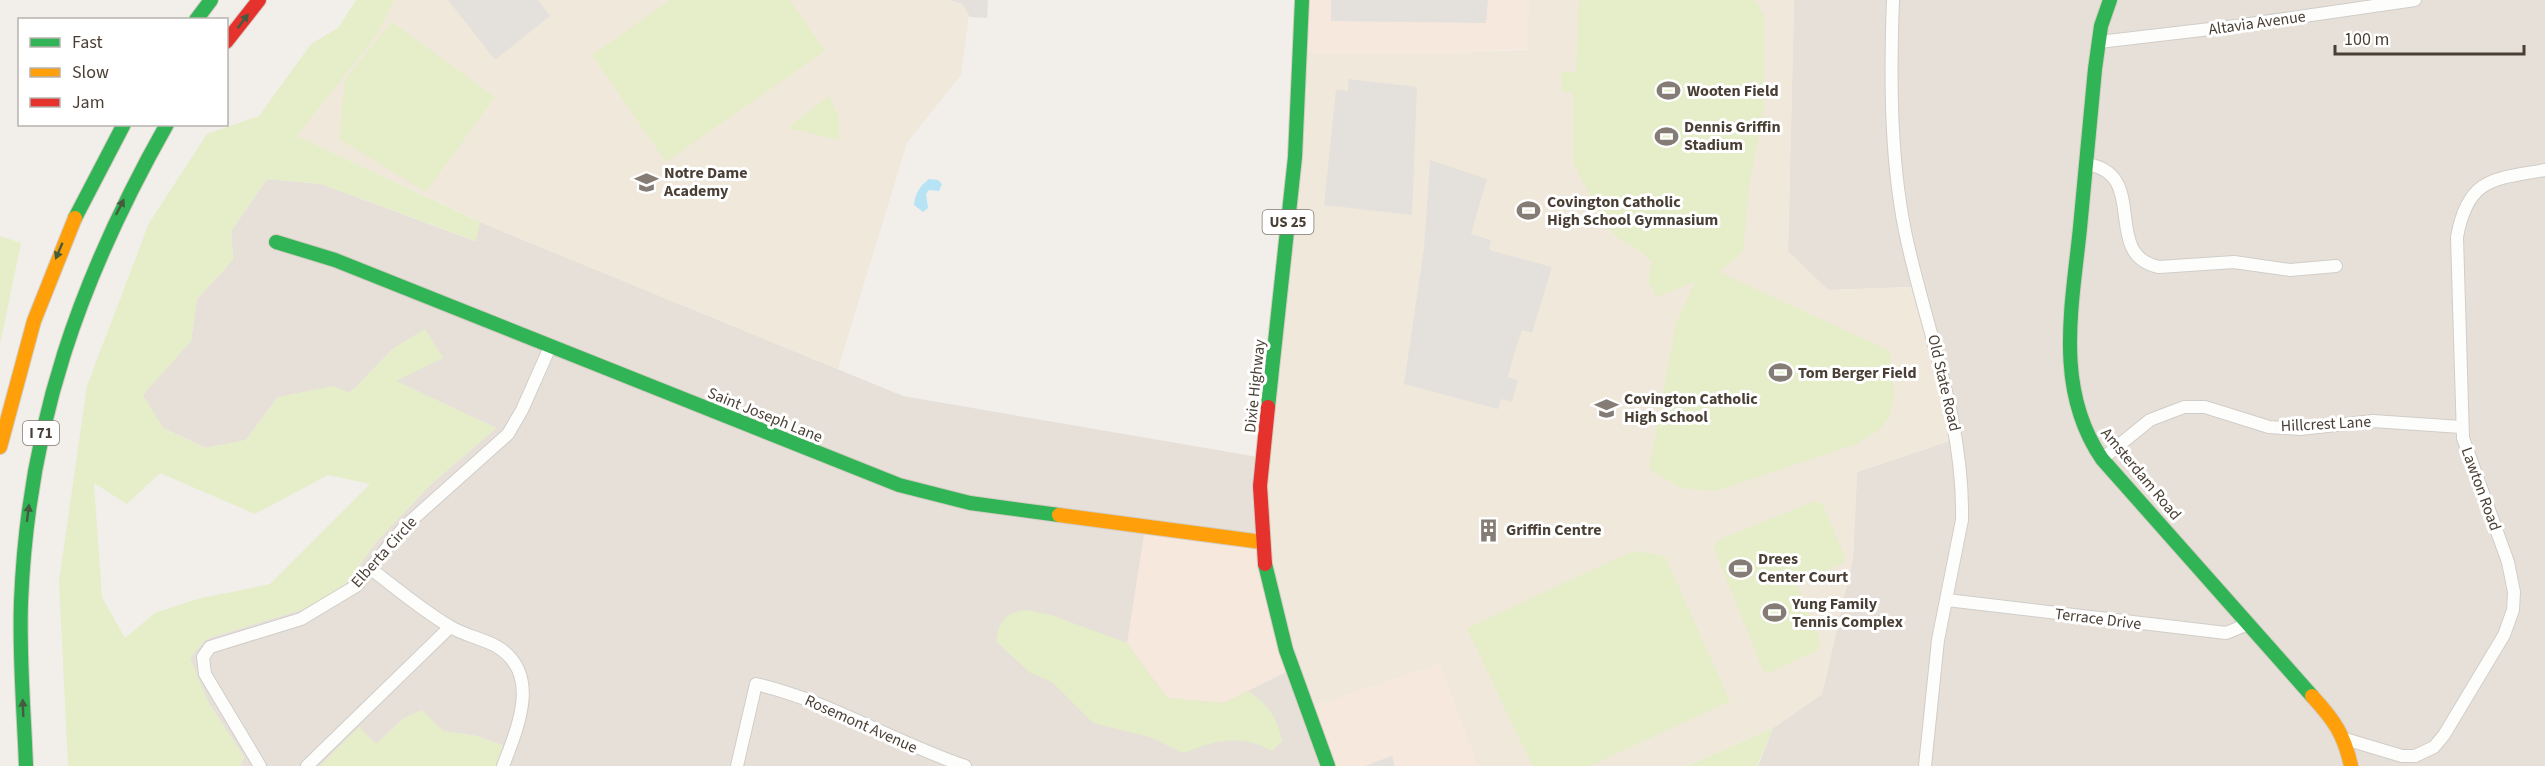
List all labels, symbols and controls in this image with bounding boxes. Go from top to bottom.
street label: Altavia Avenue [2207,5,2307,41]
one-way arrow [236,14,248,29]
legend [18,18,228,126]
scale bar [2335,18,2524,56]
text: 100 m [2344,27,2389,52]
text: Fast [72,30,103,55]
text: Slow [72,60,109,85]
sports icon: Wooten Field [1656,78,1682,104]
place label: Wooten Field [1687,80,1779,102]
text: Jam [72,90,105,115]
place label: Dennis Griffin Stadium [1684,116,1781,156]
sports icon: Dennis Griffin Stadium [1653,123,1679,149]
place label: Notre Dame Academy [663,162,748,202]
school or university icon: Notre Dame Academy [633,169,659,195]
place label: Covington Catholic High School Gymnasium [1547,191,1718,231]
sports icon: Covington Catholic High School Gymnasium [1516,198,1542,224]
one-way arrow [116,199,125,216]
road number: US 25 [1262,210,1314,234]
one-way arrow [54,242,63,260]
street label: Old State Road [1922,333,1966,433]
street label: Dixie Highway [1239,338,1271,434]
sports icon: Tom Berger Field [1767,360,1793,386]
place label: Tom Berger Field [1798,362,1917,384]
street label: Saint Joseph Lane [704,382,826,448]
place label: Covington Catholic High School [1624,388,1758,428]
school or university icon: Covington Catholic High School [1593,395,1619,421]
street label: Hillcrest Lane [2280,411,2372,437]
road number: I 71 [23,421,59,445]
street label: Amsterdam Road [2096,423,2186,525]
street label: Lawton Road [2456,444,2506,534]
one-way arrow [23,503,33,522]
street label: Elberta Circle [346,512,422,592]
building icon: Griffin Centre [1475,517,1501,543]
place label: Griffin Centre [1506,519,1602,541]
place label: Drees Center Court [1758,548,1848,588]
sports icon: Drees Center Court [1727,555,1753,581]
place label: Yung Family Tennis Complex [1791,593,1903,633]
sports icon: Yung Family Tennis Complex [1761,600,1787,626]
street label: Terrace Drive [2053,603,2143,635]
street label: Rosemont Avenue [801,689,921,759]
one-way arrow [19,698,28,717]

